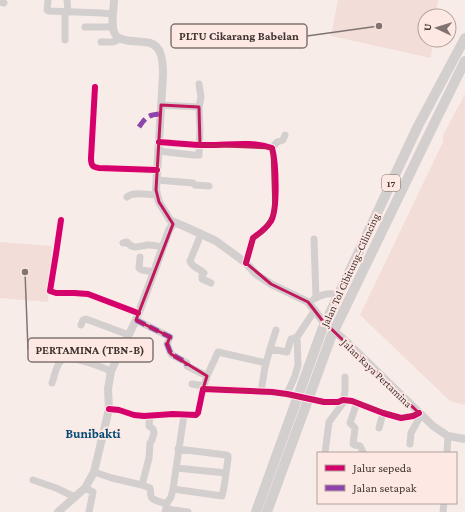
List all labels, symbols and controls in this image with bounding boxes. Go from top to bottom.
north arrow [417,8,457,48]
text: U [421,23,433,31]
callout: PLTU Cikarang Babelan [171,24,307,48]
text: PLTU Cikarang Babelan [179,29,299,43]
road number: 17 [382,175,400,191]
street label: Jalan Tol Cibitung–Cilincing [318,211,383,330]
street label: Jalan Raya Pertamina [338,336,415,410]
callout: PERTAMINA (TBN-B) [28,338,153,362]
text: PERTAMINA (TBN-B) [35,343,145,357]
district label: Bunibakti [65,426,121,441]
legend [317,452,457,504]
text: Jalur sepeda [352,461,412,475]
text: Jalan setapak [352,481,417,495]

